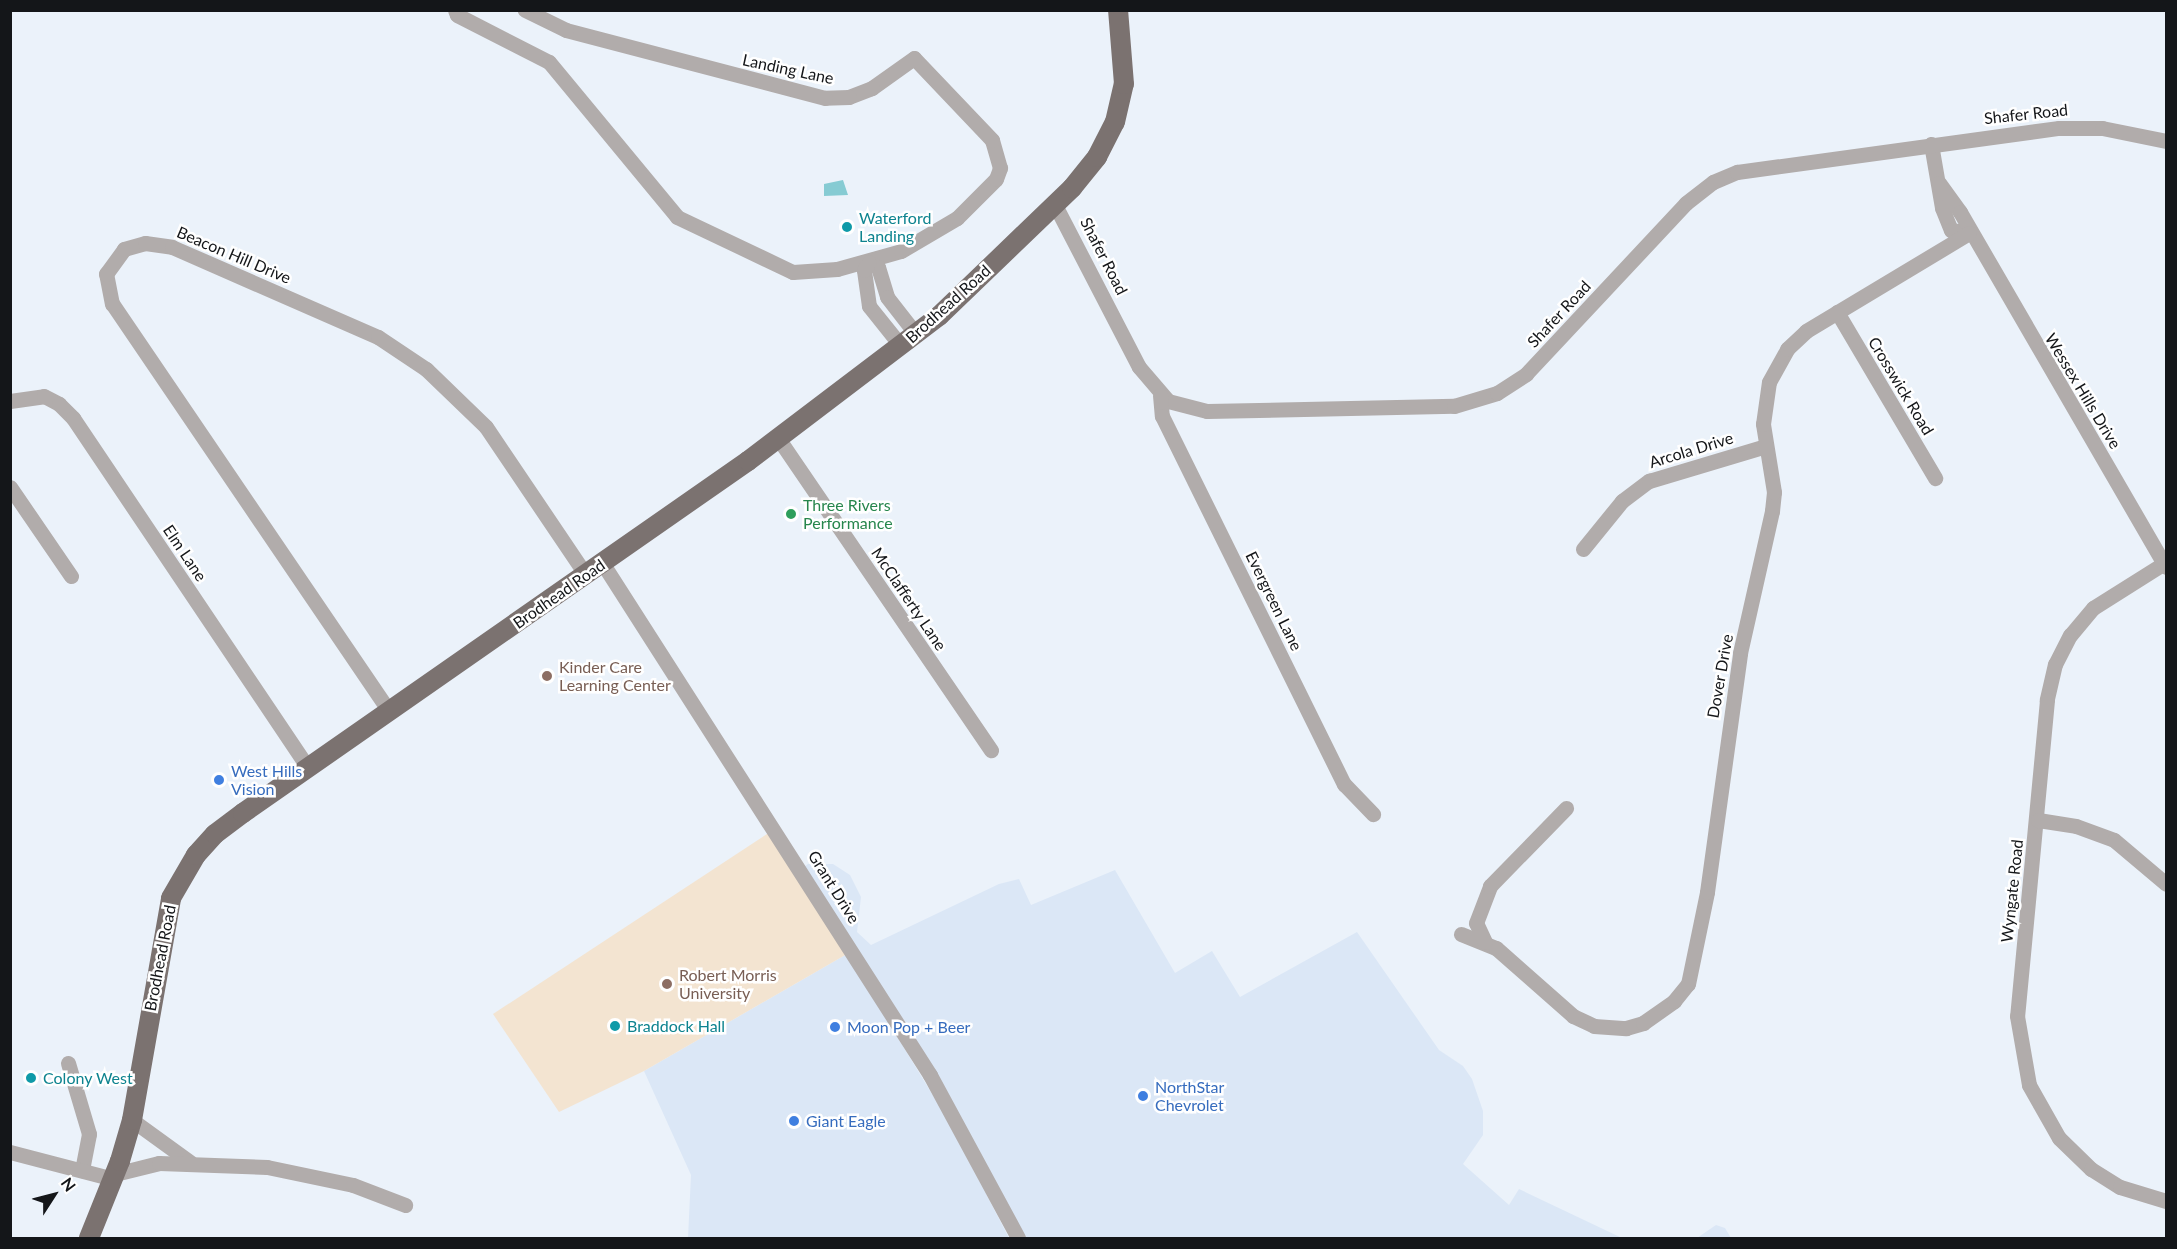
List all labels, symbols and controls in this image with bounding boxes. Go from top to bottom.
street label: Landing Lane [741,50,835,88]
street label: Shafer Road [1983,100,2069,128]
place label: Waterford Landing [859,208,931,246]
street label: Shafer Road [1076,214,1132,298]
marker: Waterford Landing [840,220,854,234]
street label: Beacon Hill Drive [174,222,294,288]
street label: Brodhead Road [902,261,994,347]
street label: Shafer Road [1523,277,1595,351]
street label: Wessex Hills Drive [2041,330,2125,452]
street label: Crosswick Road [1864,334,1938,438]
street label: Arcola Drive [1647,428,1735,472]
place label: Three Rivers Performance [803,495,893,533]
marker: Three Rivers Performance [784,507,798,521]
street label: Elm Lane [159,521,211,585]
street label: McClafferty Lane [867,544,951,654]
street label: Evergreen Lane [1242,548,1306,654]
street label: Brodhead Road [509,555,609,633]
street label: Dover Drive [1703,632,1737,720]
place label: Kinder Care Learning Center [559,657,671,695]
marker: Kinder Care Learning Center [540,669,554,683]
place label: West Hills Vision [231,761,302,799]
marker: West Hills Vision [212,773,226,787]
street label: Wyngate Road [1997,839,2027,943]
street label: Grant Drive [804,847,864,927]
street label: Brodhead Road [140,903,180,1013]
place label: Robert Morris University [679,965,777,1003]
marker: Robert Morris University [660,977,674,991]
place label: Braddock Hall [627,1016,725,1036]
place label: Moon Pop + Beer [847,1017,970,1037]
marker: Braddock Hall [608,1019,622,1033]
marker: Moon Pop + Beer [828,1020,842,1034]
place label: Colony West [43,1068,133,1088]
marker: Colony West [24,1071,38,1085]
place label: NorthStar Chevrolet [1155,1077,1224,1115]
marker: NorthStar Chevrolet [1136,1089,1150,1103]
place label: Giant Eagle [806,1111,886,1131]
marker: Giant Eagle [787,1114,801,1128]
north arrow [24,1165,84,1225]
text: N [58,1174,80,1195]

